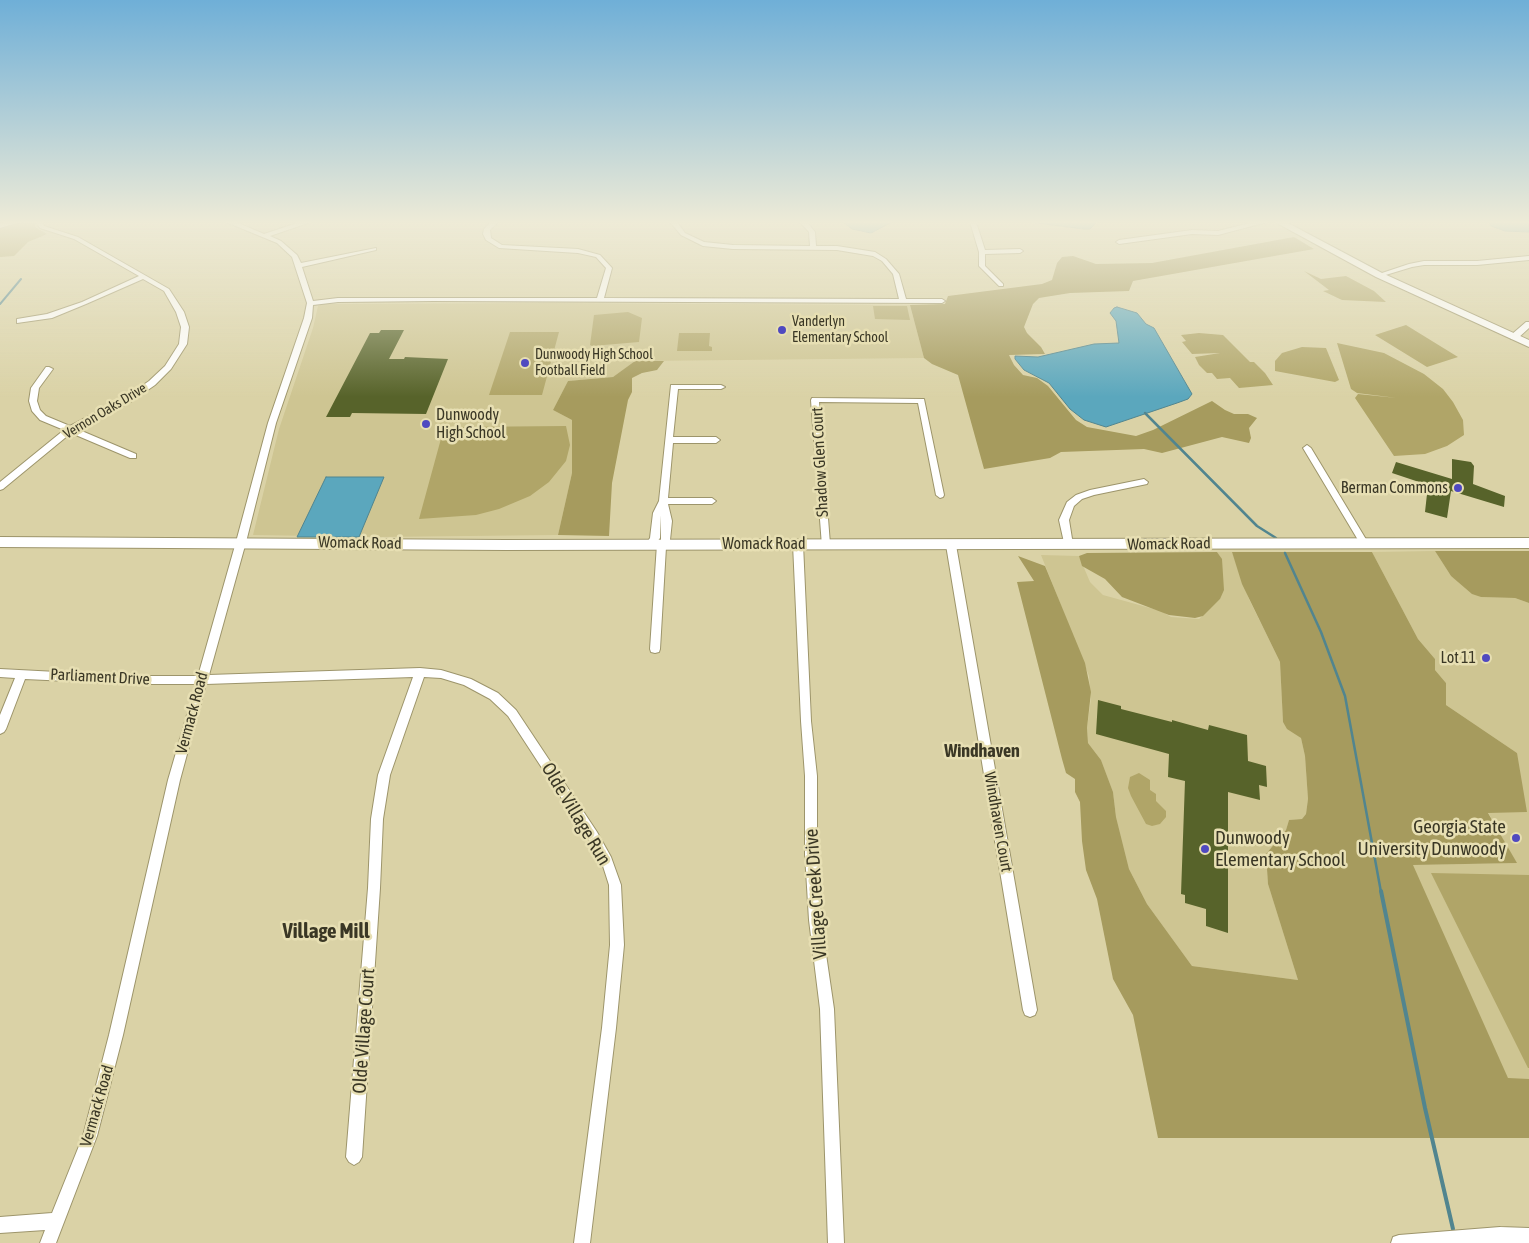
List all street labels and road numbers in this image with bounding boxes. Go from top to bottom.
street label: Vernon Oaks Drive [60,380,150,442]
street label: Shadow Glen Court [808,407,832,517]
street label: Womack Road [318,533,402,553]
street label: Womack Road [722,534,806,554]
street label: Womack Road [1127,534,1211,554]
street label: Parliament Drive [50,665,150,689]
street label: Vermack Road [172,670,212,756]
street label: Olde Village Run [536,759,616,869]
street label: Windhaven Court [980,771,1016,873]
street label: Village Creek Drive [800,828,832,960]
street label: Olde Village Court [348,968,380,1094]
street label: Vermack Road [76,1063,118,1149]

